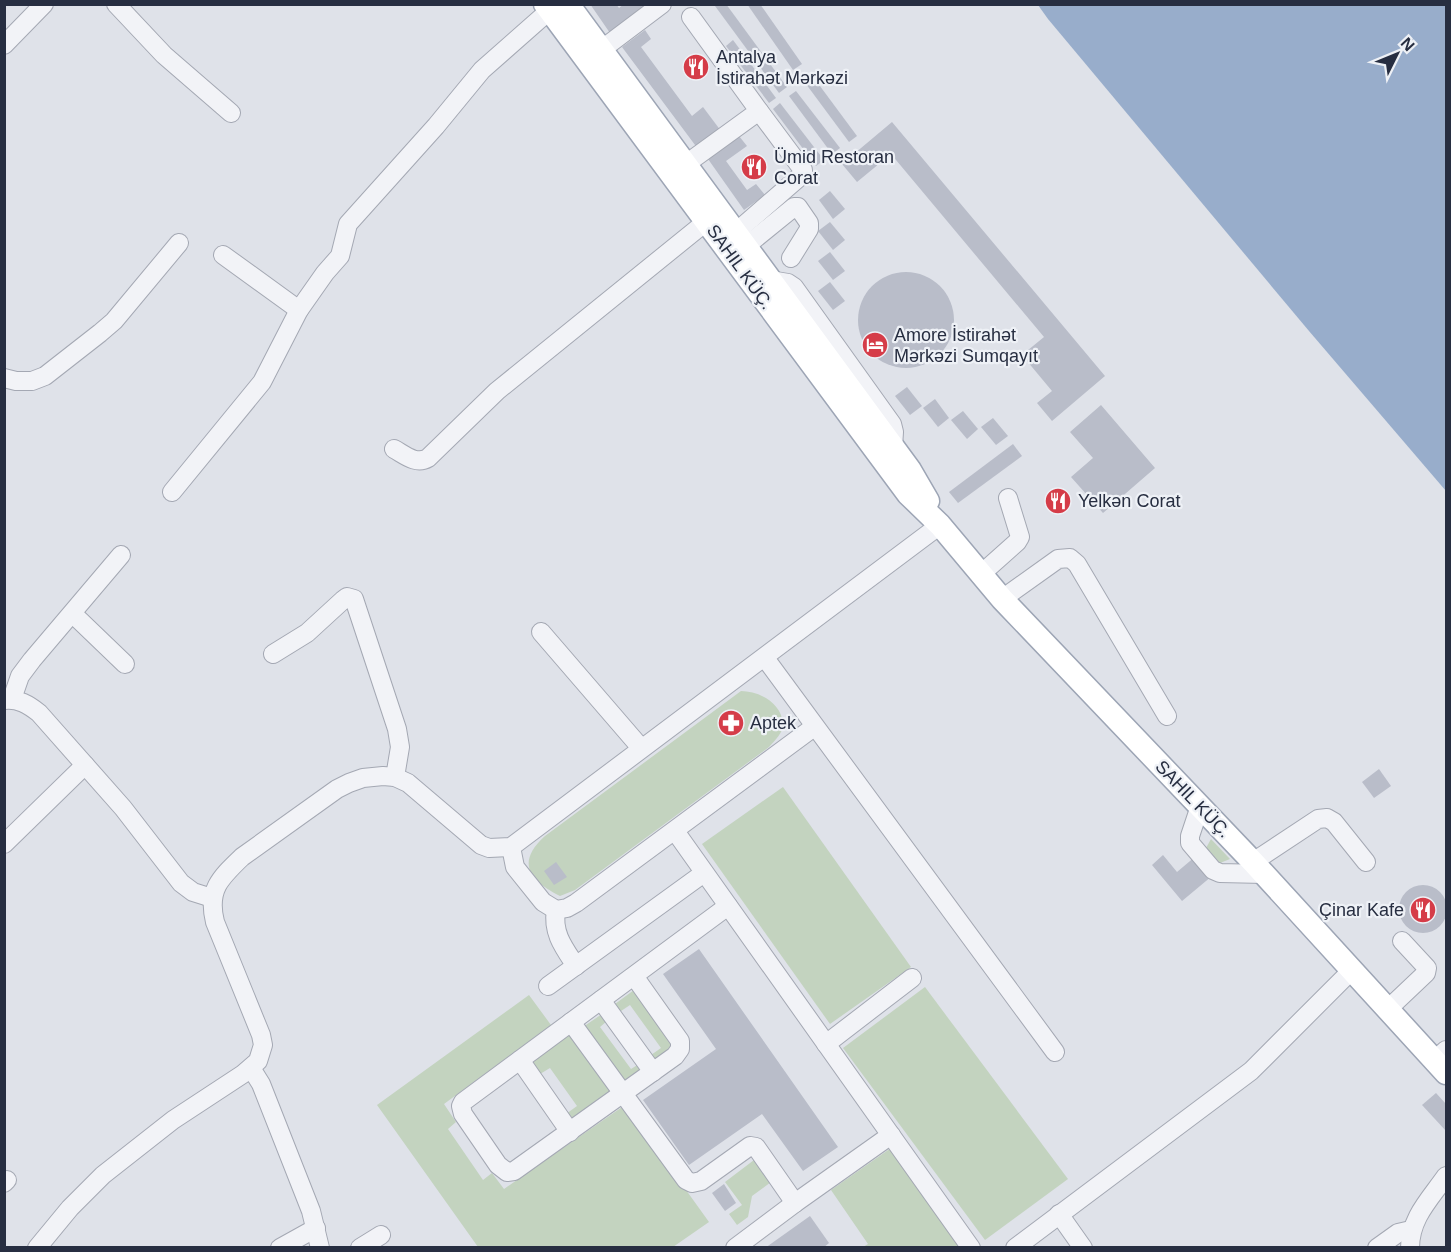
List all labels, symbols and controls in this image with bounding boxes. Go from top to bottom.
north arrow [1367,24,1427,84]
text: N [1397,34,1418,54]
place label: Antalya İstirahət Mərkəzi [716,47,848,88]
restaurant icon: Antalya İstirahət Mərkəzi [681,52,711,82]
place label: Ümid Restoran Corat [774,147,894,188]
restaurant icon: Ümid Restoran Corat [739,152,769,182]
street label: SAHIL KÜÇ. [703,221,777,313]
place label: Amore İstirahət Mərkəzi Sumqayıt [894,325,1038,366]
hotel icon: Amore İstirahət Mərkəzi Sumqayıt [860,330,890,360]
restaurant icon: Yelkən Corat [1043,486,1073,516]
place label: Yelkən Corat [1078,491,1180,511]
pharmacy icon: Aptek [716,708,746,738]
place label: Aptek [750,713,797,733]
street label: SAHIL KÜÇ. [1151,756,1235,842]
restaurant icon: Çinar Kafe [1408,895,1438,925]
place label: Çinar Kafe [1319,900,1404,920]

